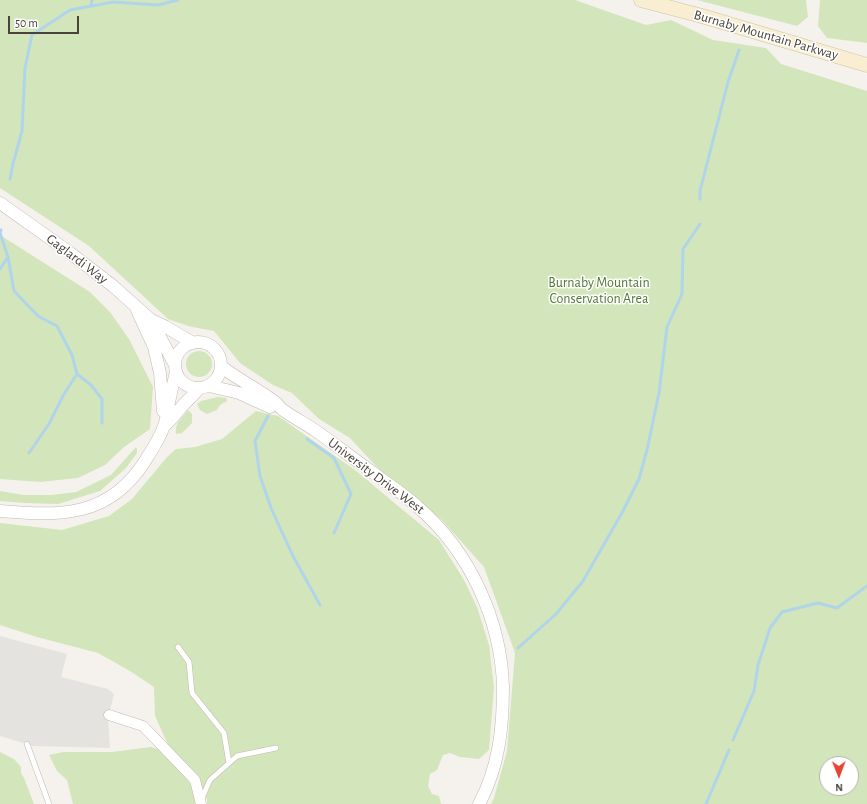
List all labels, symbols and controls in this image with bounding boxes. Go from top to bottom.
street label: Burnaby Mountain Parkway [692,6,840,64]
scale bar [10,8,81,34]
text: 50 m [15,17,38,29]
street label: Gaglardi Way [43,230,111,288]
park label: Burnaby Mountain Conservation Area [548,275,650,308]
street label: University Drive West [324,434,428,518]
north arrow [819,756,859,796]
text: N [835,782,843,793]

